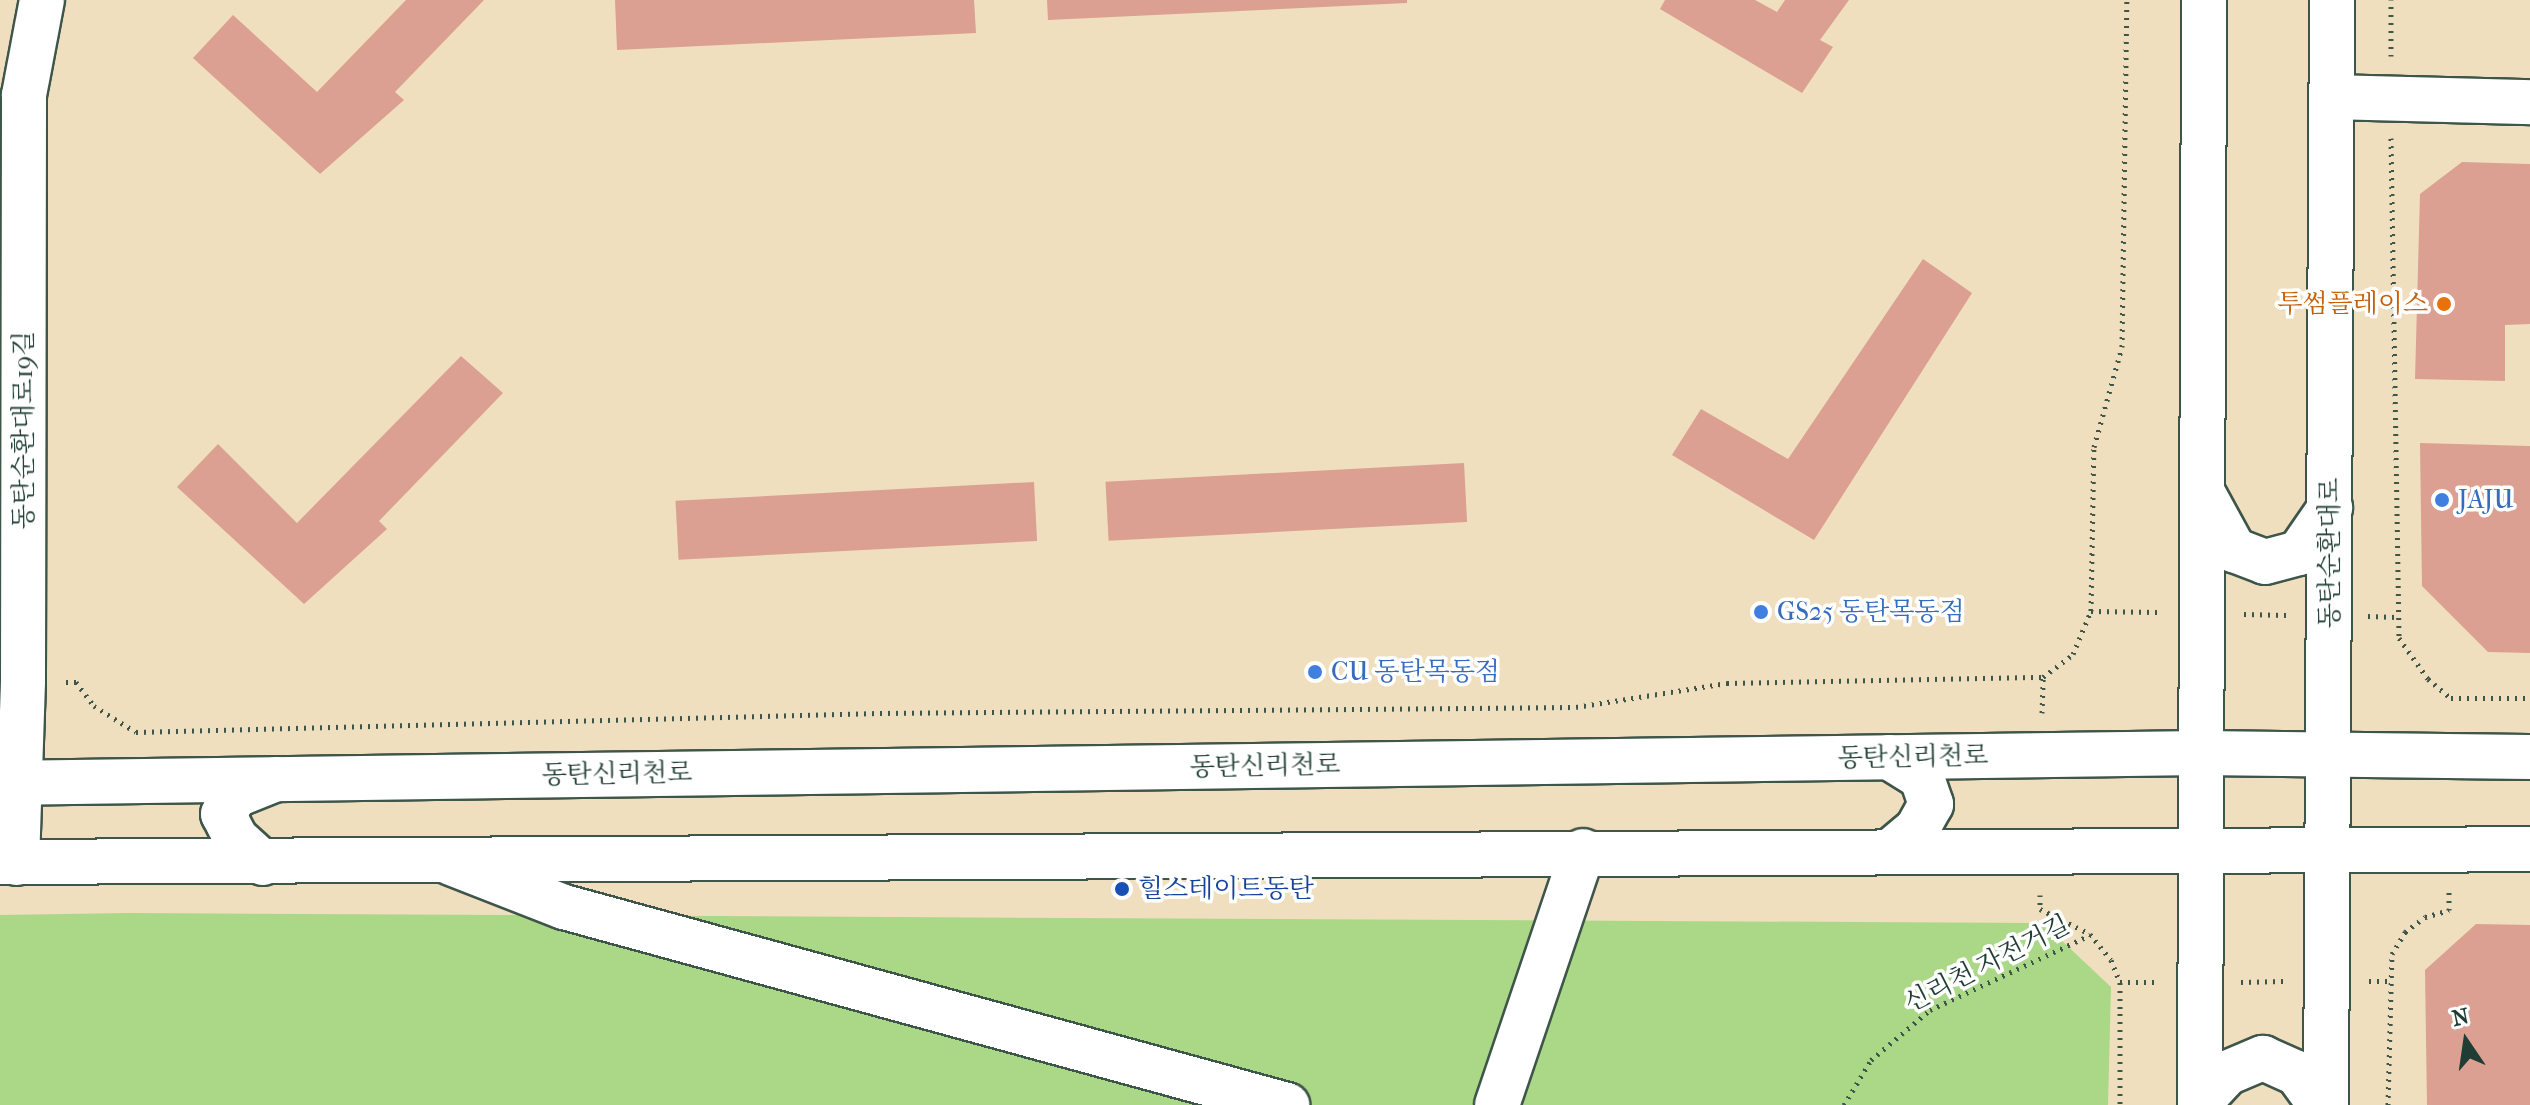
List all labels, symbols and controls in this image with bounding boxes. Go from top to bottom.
place label: 투썸플레이스 [2277,288,2428,320]
marker: 투썸플레이스 [2435,295,2453,313]
street label: 동탄순환대로19길 [8,331,40,529]
street label: 동탄순환대로 [2314,478,2346,628]
place label: JAJU [2458,484,2514,516]
marker: JAJU [2433,491,2451,509]
place label: GS25 동탄목동점 [1777,596,1965,628]
marker: GS25 동탄목동점 [1752,603,1770,621]
place label: CU 동탄목동점 [1331,656,1500,688]
marker: CU 동탄목동점 [1306,663,1324,681]
street label: 동탄신리천로 [1837,740,1989,774]
street label: 동탄신리천로 [1189,749,1341,783]
street label: 동탄신리천로 [541,757,693,791]
place label: 힐스테이트동탄 [1138,873,1314,905]
marker: 힐스테이트동탄 [1113,880,1131,898]
street label: 신리천 자전거길 [1899,909,2075,1019]
north arrow [2426,1001,2506,1081]
text: N [2450,1003,2472,1032]

